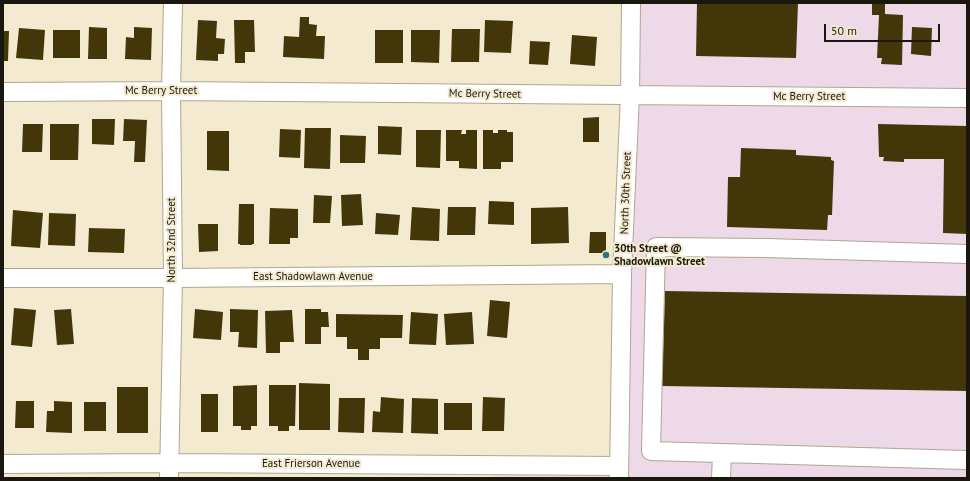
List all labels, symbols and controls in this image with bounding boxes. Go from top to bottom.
scale bar [826,16,942,42]
text: 50 m [831,23,857,38]
street label: Mc Berry Street [125,84,197,98]
street label: Mc Berry Street [449,87,521,101]
street label: Mc Berry Street [773,90,845,104]
street label: North 30th Street [618,151,634,235]
street label: North 32nd Street [165,197,179,283]
place label: 30th Street @ Shadowlawn Street [614,242,705,268]
marker: 30th Street @ Shadowlawn Street [601,250,611,260]
street label: East Shadowlawn Avenue [253,270,373,284]
street label: East Frierson Avenue [262,457,360,471]

